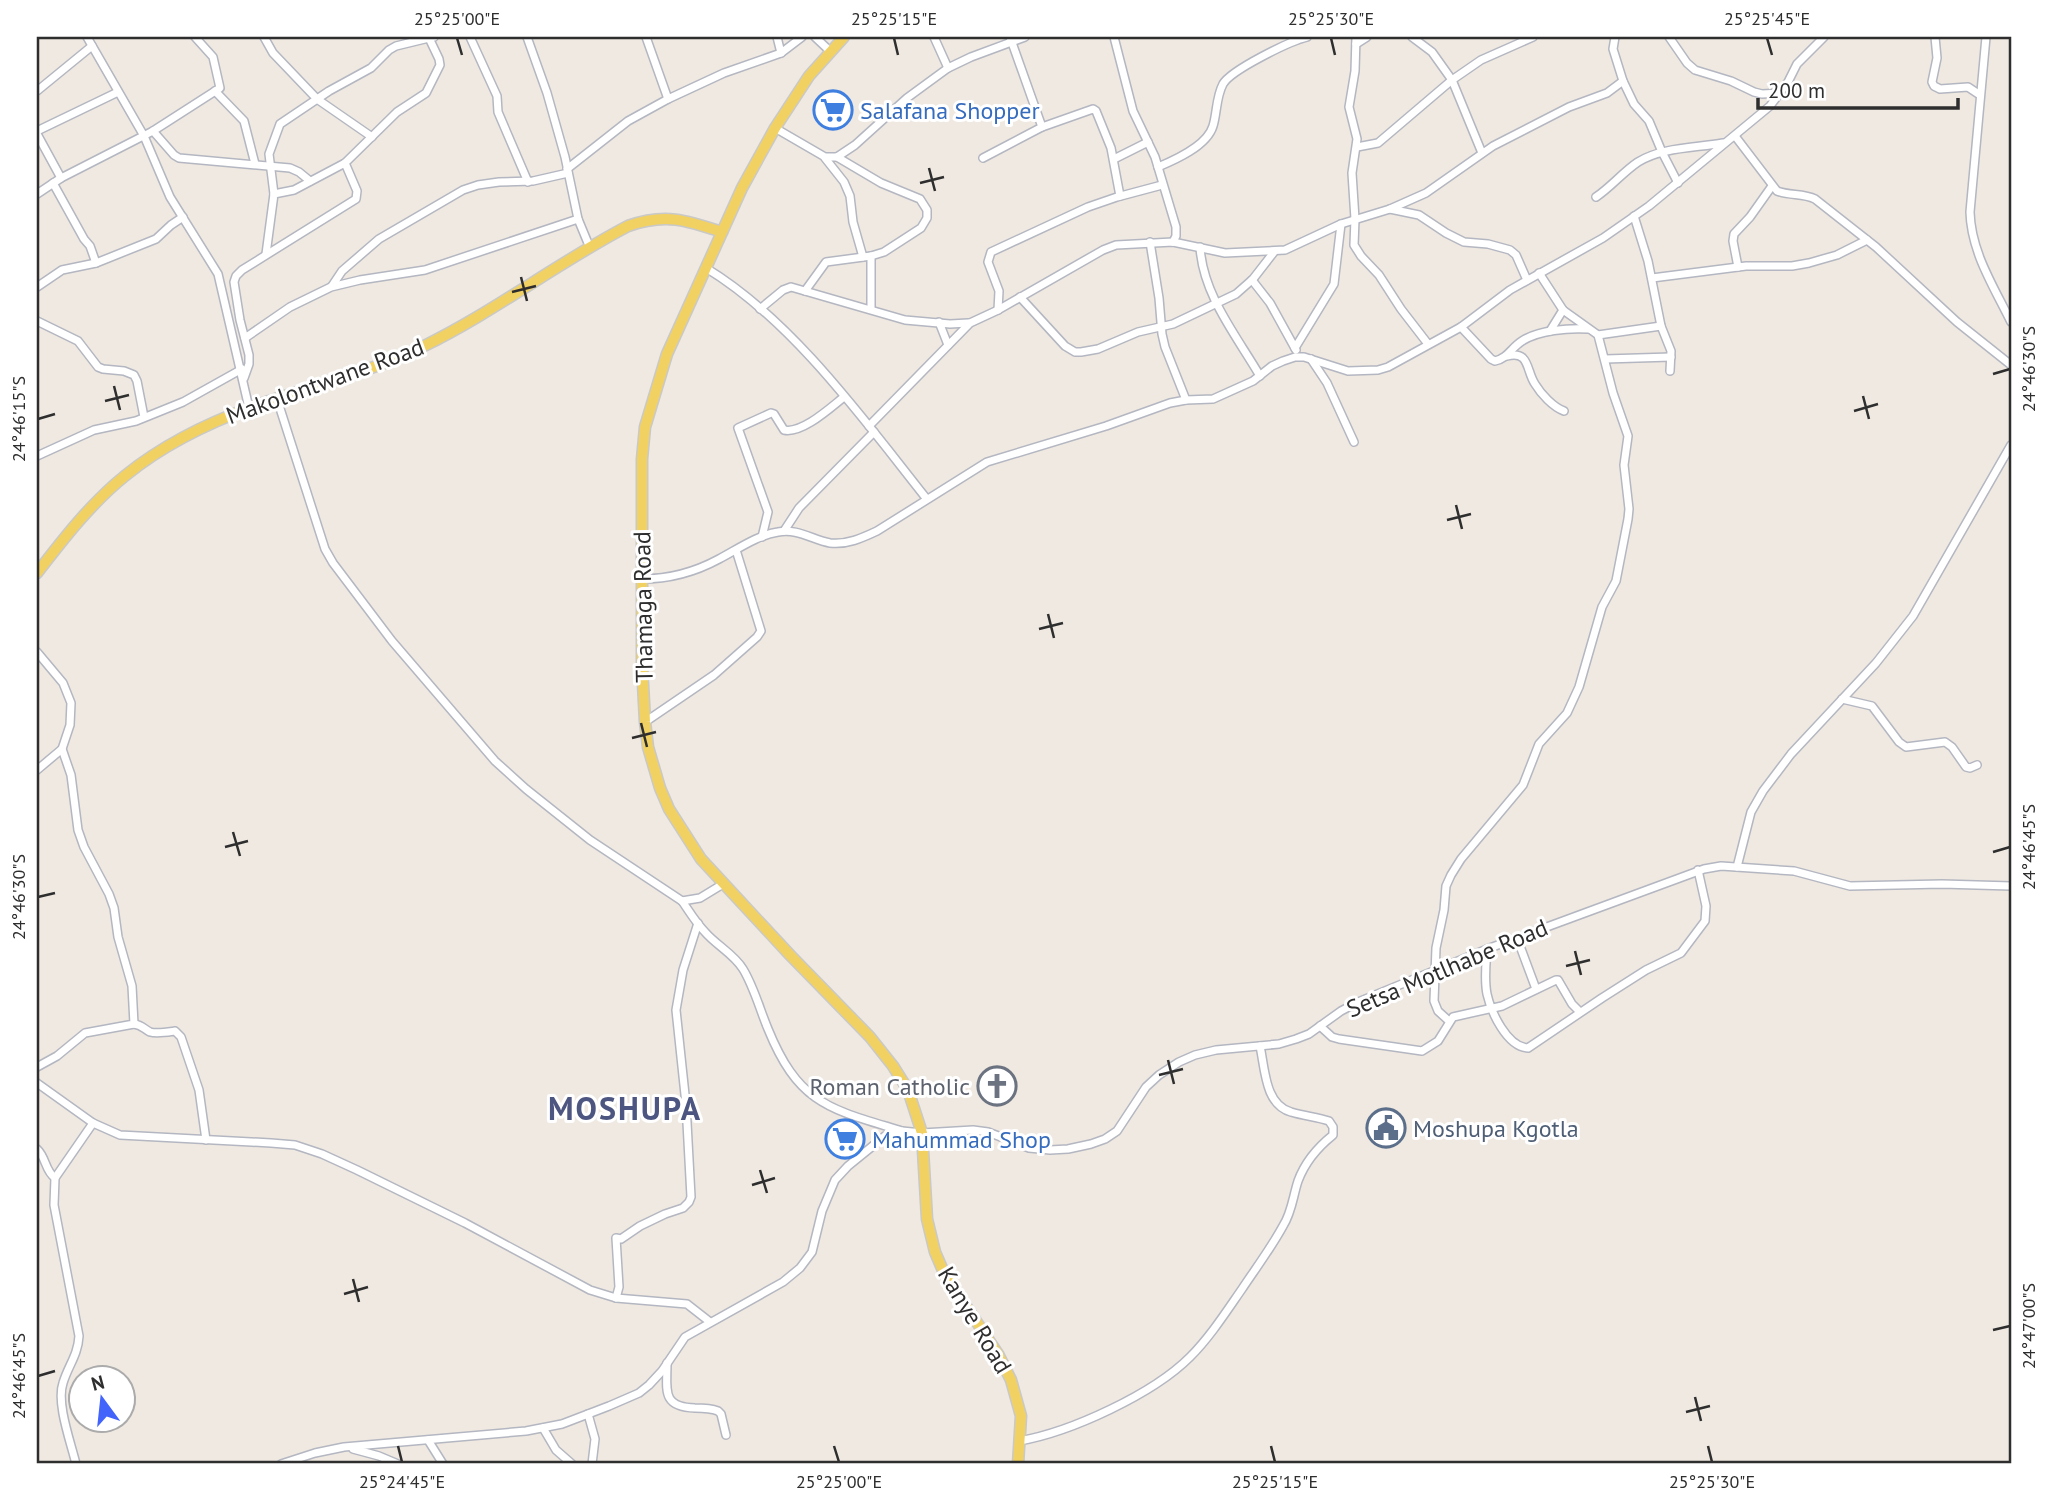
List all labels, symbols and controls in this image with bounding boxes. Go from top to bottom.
text: 25°25'00"E [414,7,500,30]
text: 25°25'15"E [851,7,937,30]
text: 25°25'30"E [1288,7,1374,30]
text: 25°25'45"E [1724,7,1810,30]
scale bar [1758,66,1957,110]
text: 200 m [1768,77,1825,104]
supermarket icon: Salafana Shopper [812,89,854,131]
place label: Salafana Shopper [860,95,1040,126]
text: 24°46'30"S [2017,326,2040,412]
street label: Makolontwane Road [222,331,428,431]
text: 24°46'15"S [7,376,30,462]
street label: Thamaga Road [626,531,660,683]
text: 24°46'45"S [2017,804,2040,890]
text: 24°46'30"S [7,854,30,940]
street label: Setsa Motlhabe Road [1342,912,1552,1024]
church icon: Roman Catholic [976,1065,1018,1107]
place label: Roman Catholic [809,1071,970,1102]
district label: MOSHUPA [548,1087,702,1129]
public building icon: Moshupa Kgotla [1365,1107,1407,1149]
place label: Moshupa Kgotla [1413,1113,1579,1144]
supermarket icon: Mahummad Shop [824,1118,866,1160]
place label: Mahummad Shop [872,1124,1051,1155]
street label: Kanye Road [931,1261,1019,1379]
text: 24°47'00"S [2017,1283,2040,1369]
text: 24°46'45"S [7,1333,30,1419]
north arrow [66,1364,136,1434]
text: N [88,1369,107,1396]
text: 25°24'45"E [359,1470,445,1493]
text: 25°25'00"E [796,1470,882,1493]
text: 25°25'15"E [1232,1470,1318,1493]
text: 25°25'30"E [1669,1470,1755,1493]

